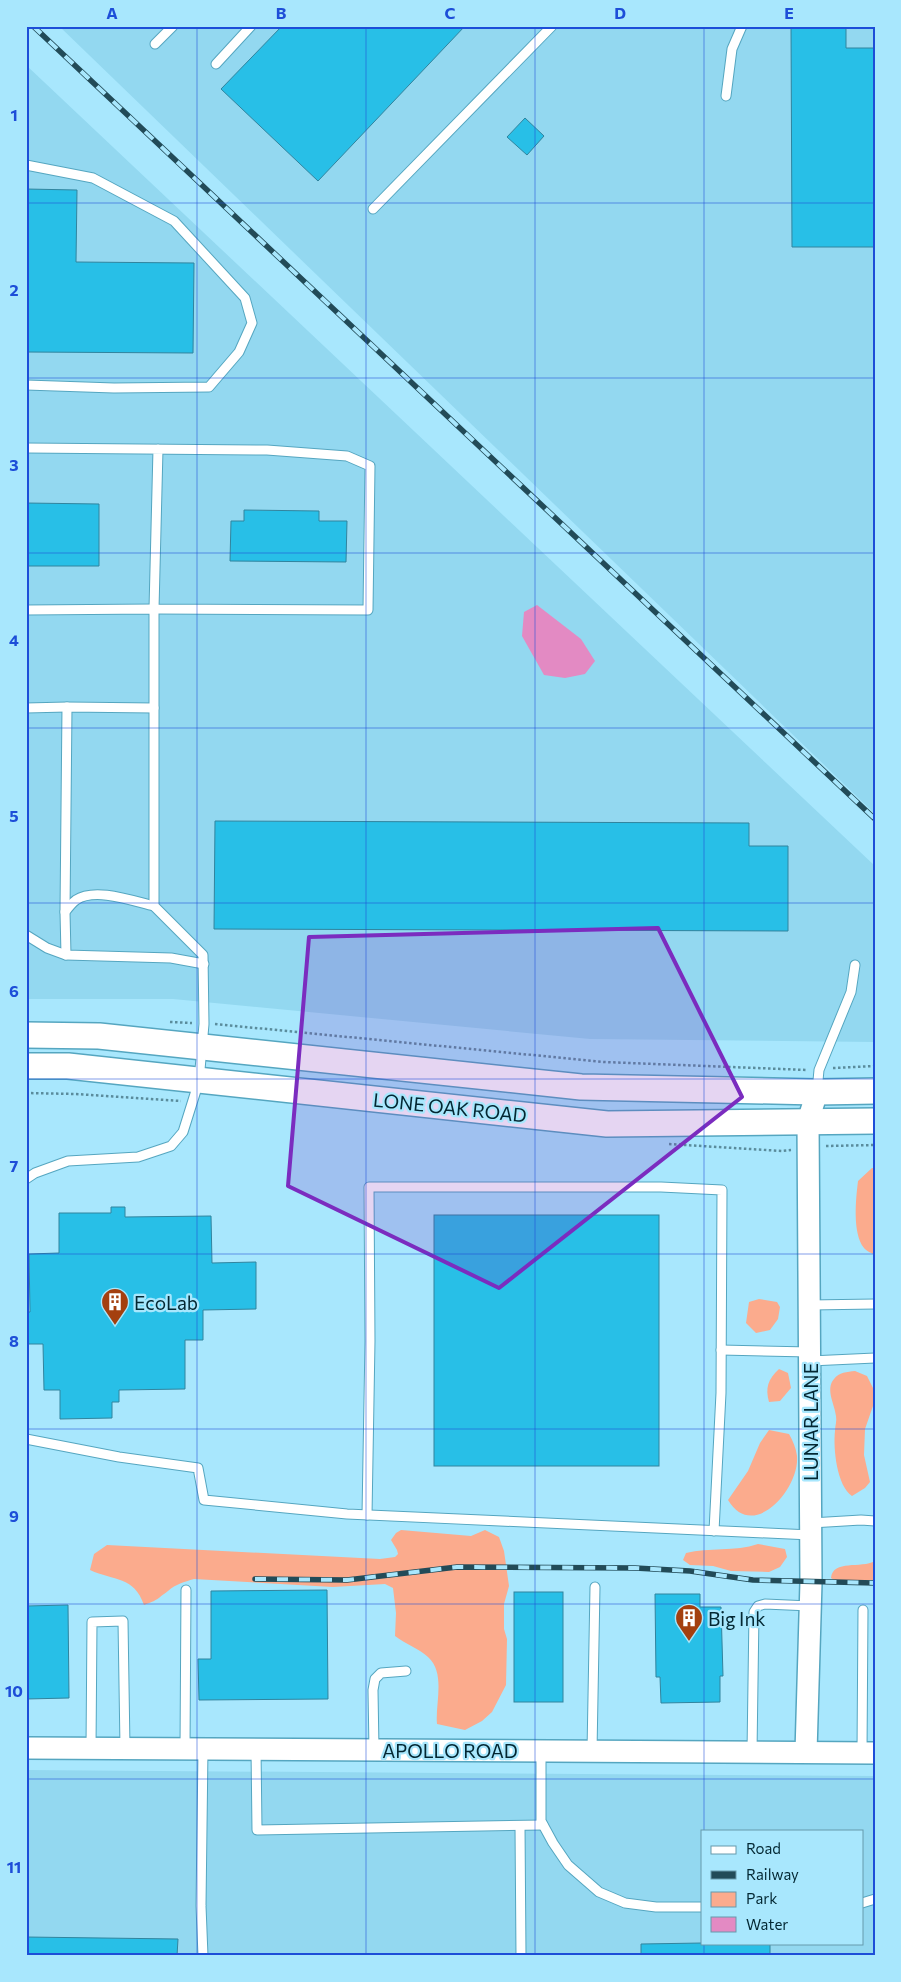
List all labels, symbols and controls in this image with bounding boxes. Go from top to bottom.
text: A [106,3,118,22]
text: B [276,3,287,22]
text: C [445,3,456,22]
text: D [614,3,626,22]
text: E [784,3,794,22]
text: 1 [10,105,18,124]
text: 2 [9,280,19,299]
text: 3 [9,455,19,474]
text: 4 [9,630,19,649]
text: 5 [9,806,19,825]
text: 6 [9,981,19,1000]
street label: LONE OAK ROAD [372,1088,528,1126]
text: 7 [10,1156,19,1175]
building icon: EcoLab [100,1287,130,1326]
place label: EcoLab [134,1291,198,1314]
text: 8 [9,1331,19,1350]
street label: LUNAR LANE [799,1363,822,1481]
text: 9 [9,1506,19,1525]
building icon: Big Ink [674,1603,704,1642]
place label: Big Ink [708,1607,766,1630]
text: 10 [5,1681,23,1700]
street label: APOLLO ROAD [382,1739,518,1762]
legend [701,1830,864,1944]
text: Road [746,1839,781,1857]
text: 11 [7,1857,21,1876]
text: Railway [746,1865,799,1883]
text: Park [746,1889,777,1907]
text: Water [746,1915,788,1933]

